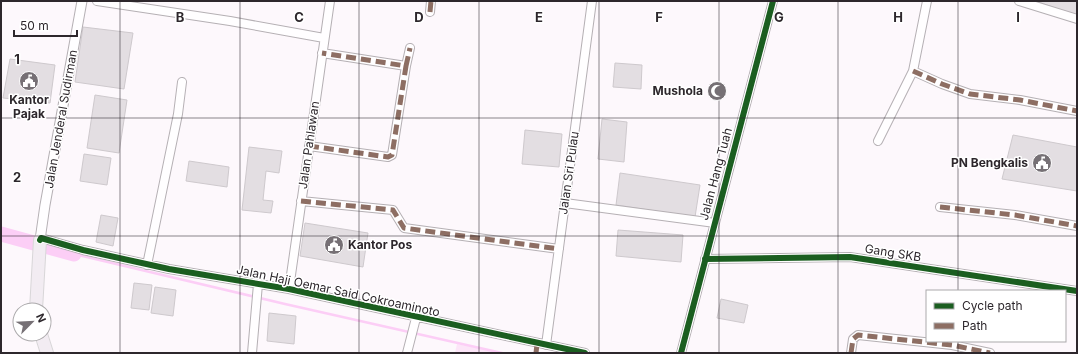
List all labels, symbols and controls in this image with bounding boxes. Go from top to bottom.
text: B [176,9,185,25]
text: C [294,9,304,25]
text: D [414,9,424,25]
text: E [535,9,543,25]
text: F [655,9,663,25]
text: G [774,9,784,25]
text: H [893,9,903,25]
text: I [1016,9,1020,25]
scale bar [14,12,77,38]
text: 50 m [20,18,49,33]
street label: Jalan Jenderal Sudirman [41,48,80,189]
text: 1 [14,51,20,67]
public building icon: Kantor Pajak [18,70,40,92]
mosque icon: Mushola [706,80,728,102]
place label: Mushola [653,83,703,98]
place label: Kantor Pajak [9,92,49,121]
street label: Jalan Pahlawan [295,100,322,190]
street label: Jalan Hang Tuah [696,126,735,222]
street label: Jalan Sri Pulau [555,130,582,216]
public building icon: PN Bengkalis [1031,152,1053,174]
place label: PN Bengkalis [951,155,1028,170]
text: 2 [13,169,21,185]
public building icon: Kantor Pos [323,234,345,256]
place label: Kantor Pos [348,237,412,252]
street label: Gang SKB [864,241,923,264]
street label: Jalan Haji Oemar Said Cokroaminoto [235,262,441,319]
legend [926,290,1066,342]
text: Cycle path [962,298,1023,313]
north arrow [12,302,52,342]
text: N [33,311,49,325]
text: Path [962,318,987,333]

